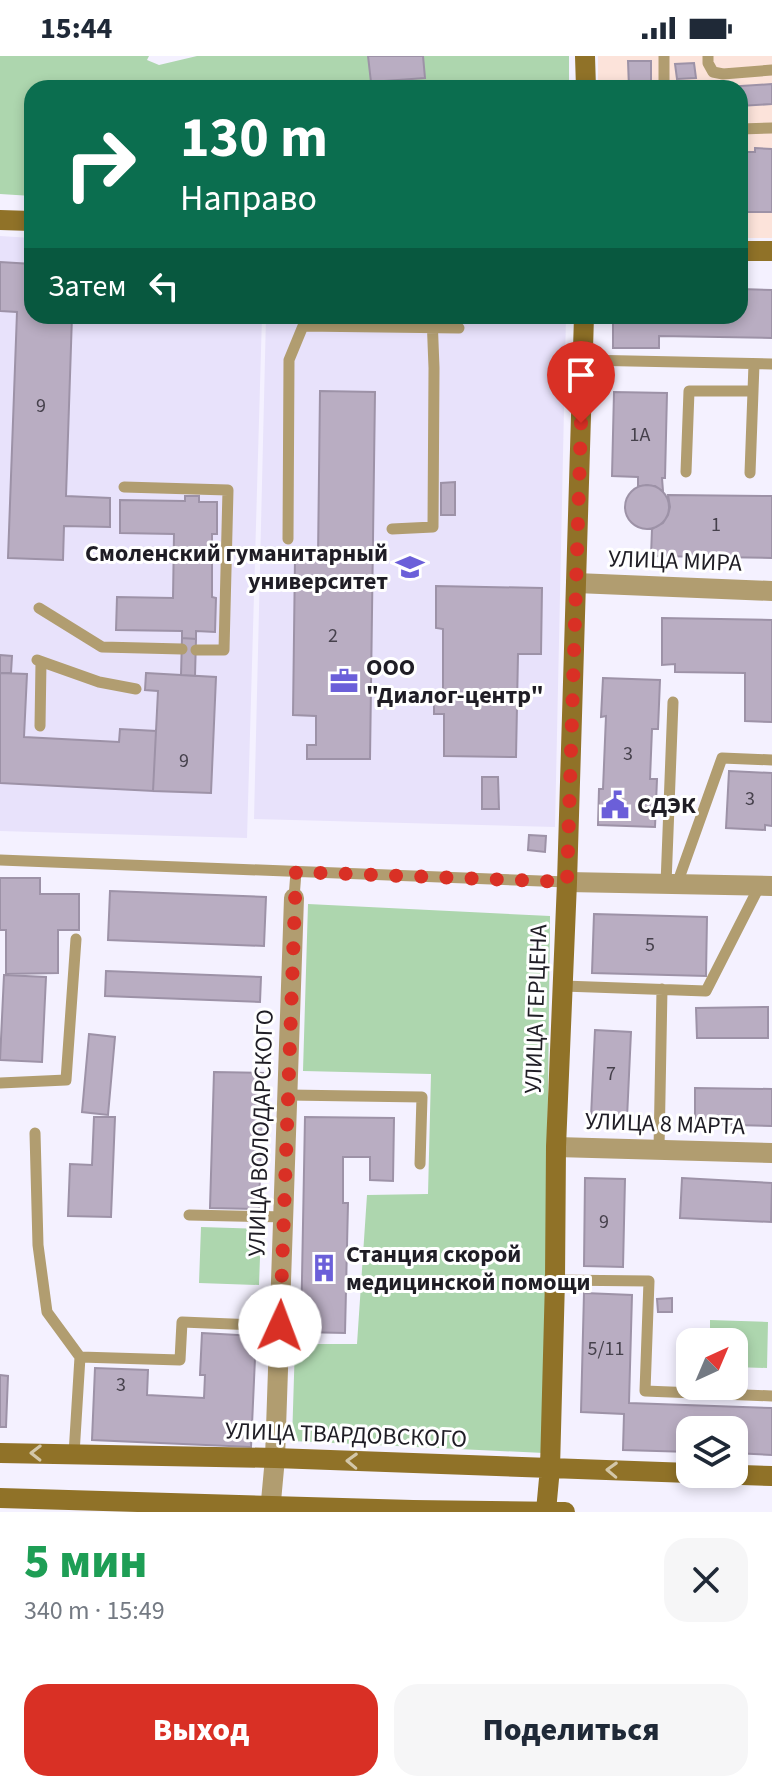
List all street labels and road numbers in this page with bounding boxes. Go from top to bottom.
street label: УЛИЦА МИРА [608,541,742,581]
street label: УЛИЦА ГЕРЦЕНА [516,924,556,1094]
street label: УЛИЦА ВОЛОДАРСКОГО [239,1009,283,1257]
street label: УЛИЦА 8 МАРТА [584,1104,746,1144]
street label: УЛИЦА ТВАРДОВСКОГО [224,1413,468,1457]

